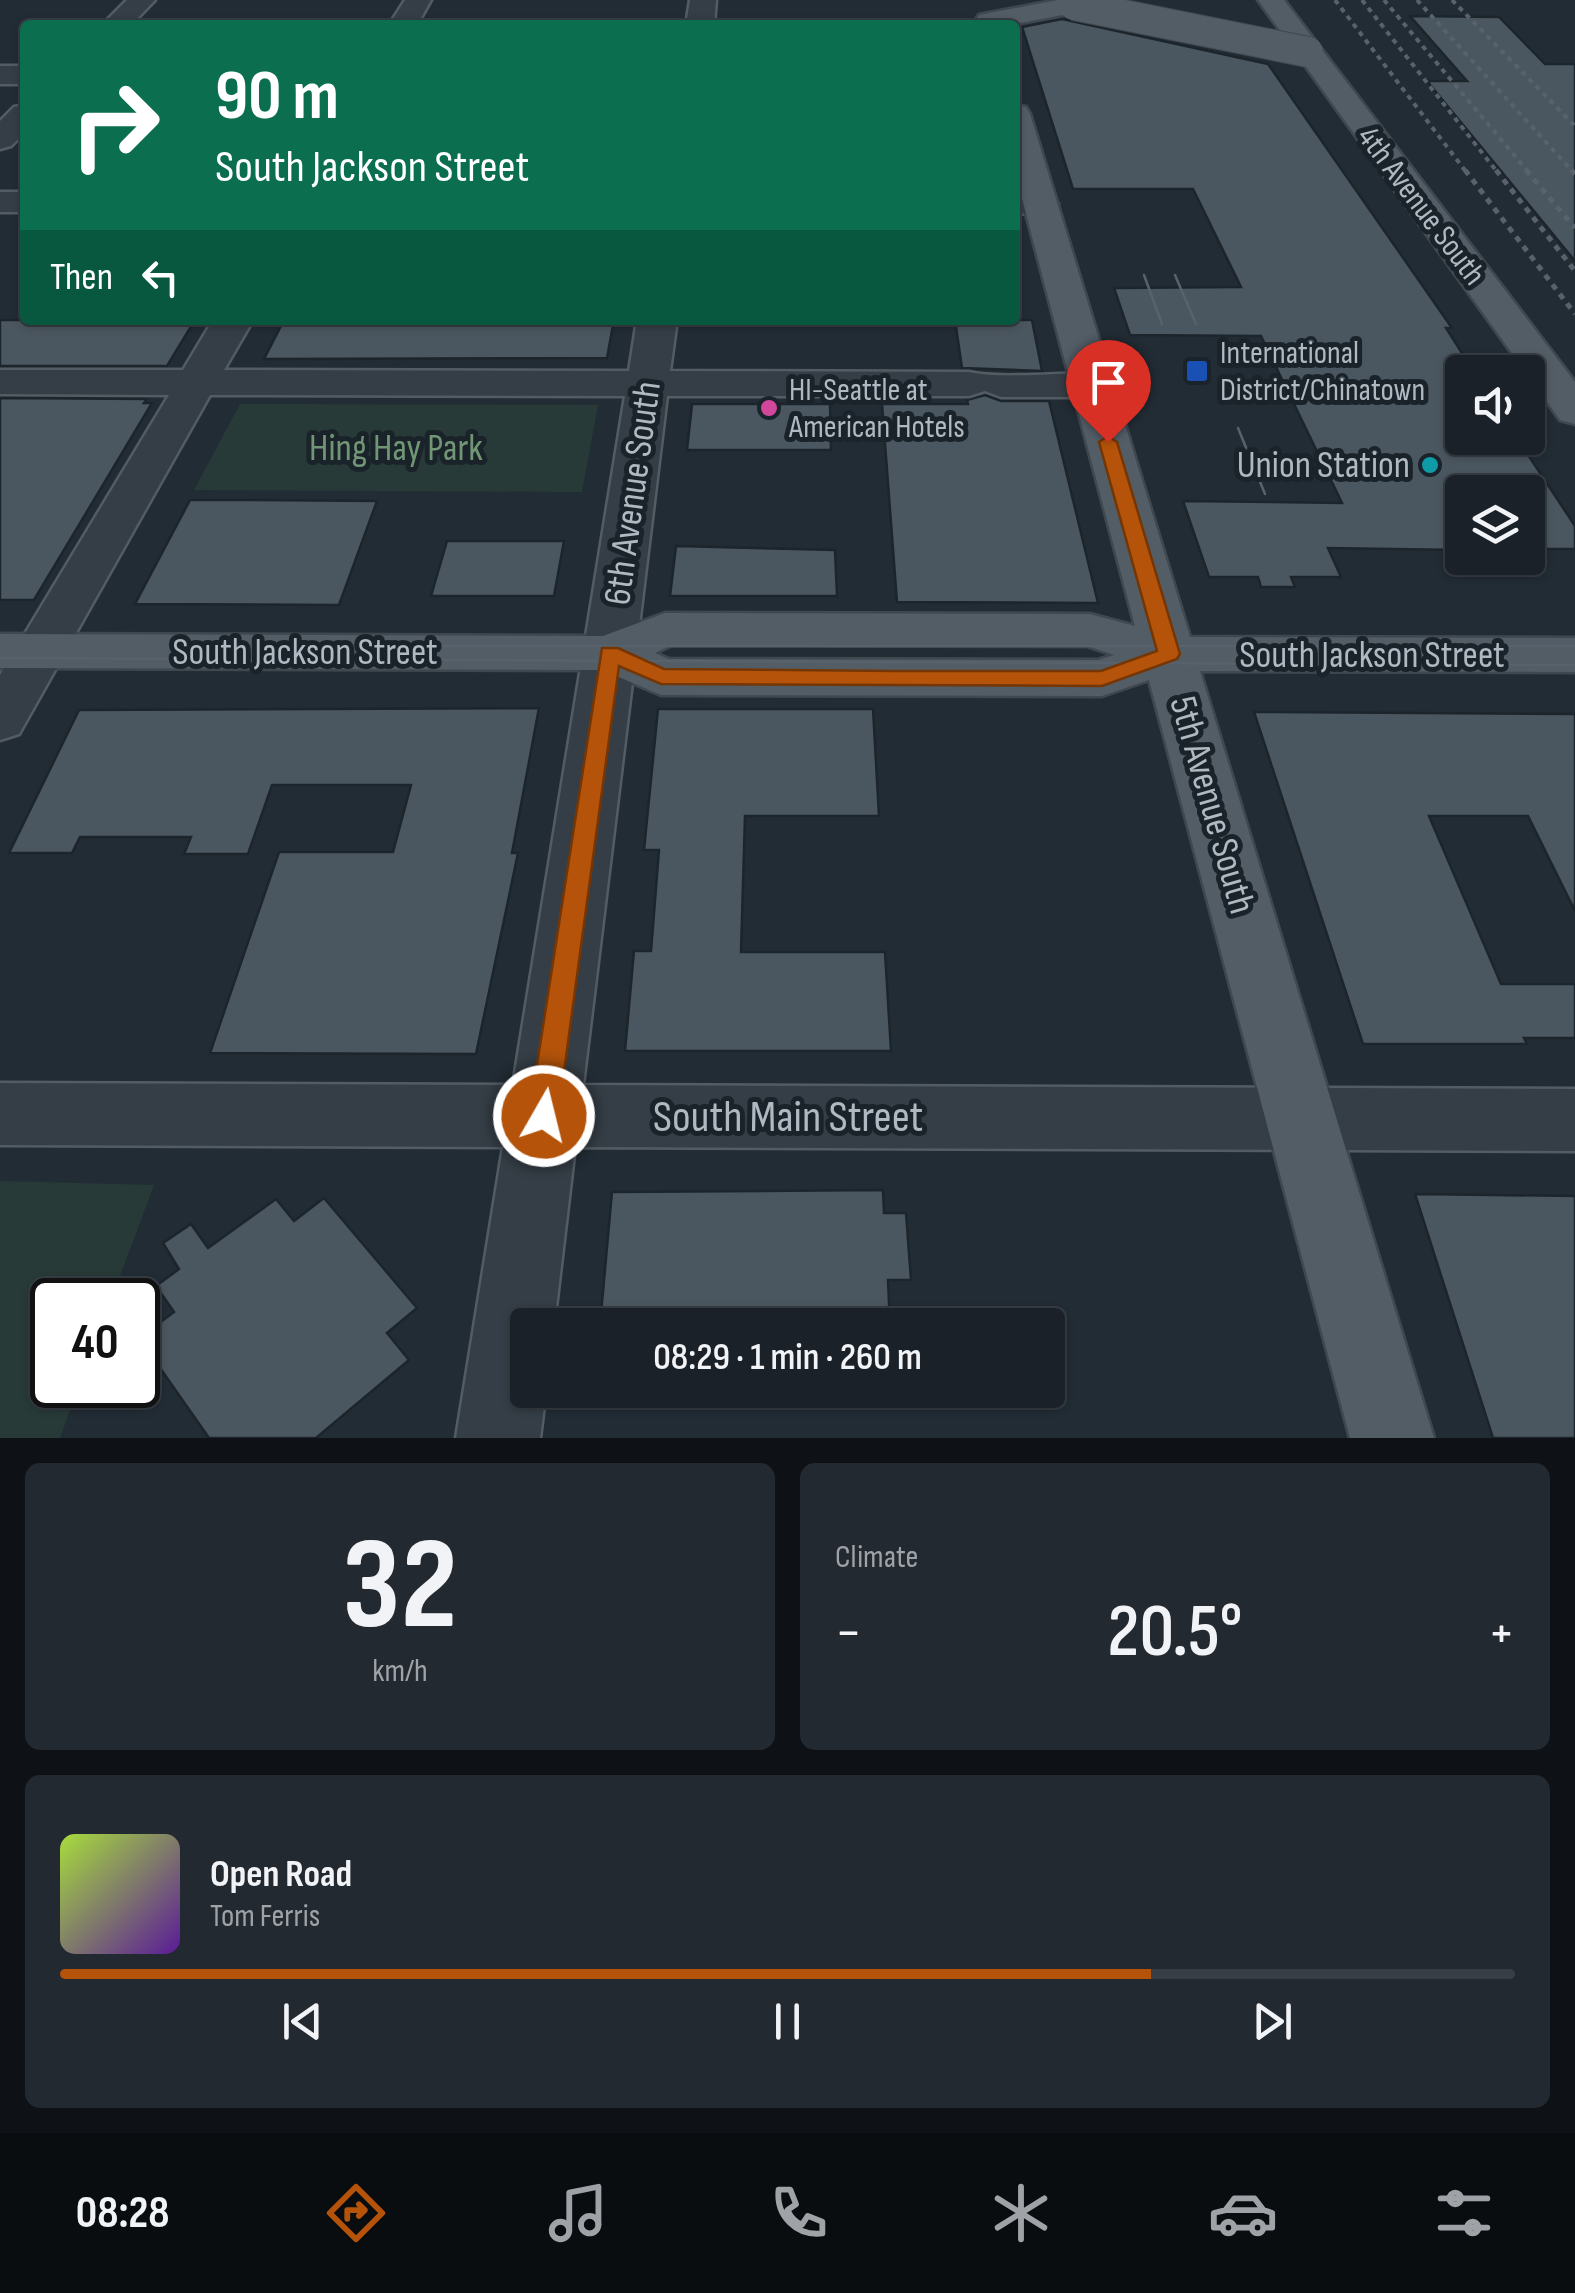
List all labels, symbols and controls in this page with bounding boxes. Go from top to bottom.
text: 90 m [215,55,339,139]
icon: right [50,60,180,190]
street label: 4th Avenue South [1349,119,1493,293]
text: South Jackson Street [215,140,529,195]
icon: left [133,250,188,305]
text: Then [50,255,113,300]
place label: International District/Chinatown [1220,334,1425,410]
pin [1066,340,1151,443]
icon: arrive [1081,355,1136,410]
map controls [1445,355,1545,575]
button: sound [1445,355,1545,455]
marker: International District/Chinatown [1184,358,1210,384]
place label: HI-Seattle at American Hotels [788,371,965,447]
street label: 6th Avenue South [595,378,671,608]
marker: HI-Seattle at American Hotels [758,397,780,419]
park label: Hing Hay Park [309,426,483,471]
place label: Union Station [1237,443,1410,488]
marker: Union Station [1419,454,1441,476]
button: layers [1445,475,1545,575]
street label: South Jackson Street [172,630,438,675]
street label: South Jackson Street [1239,633,1505,678]
street label: 5th Avenue South [1160,691,1264,919]
position arrow [492,1064,596,1168]
street label: South Main Street [653,1090,923,1145]
speed limit sign: 40 [30,1278,160,1408]
text: 08:29 · 1 min · 260 m [653,1335,922,1380]
text: 32 [342,1509,458,1665]
text: Climate [835,1538,918,1577]
text: 20.5° [1107,1587,1243,1678]
text: − [835,1600,862,1667]
text: + [1488,1600,1515,1667]
text: km/h [372,1652,428,1691]
text: Open Road [210,1852,352,1897]
text: Tom Ferris [210,1897,320,1936]
icon: previous [275,1994,330,2049]
icon: pause [760,1994,815,2049]
icon: next [1245,1994,1300,2049]
icon: directions [321,2178,391,2248]
icon: music [543,2178,613,2248]
icon: phone [764,2178,834,2248]
icon: climate [986,2178,1056,2248]
icon: car [1208,2178,1278,2248]
icon: filters [1429,2178,1499,2248]
text: 08:28 [76,2186,169,2241]

